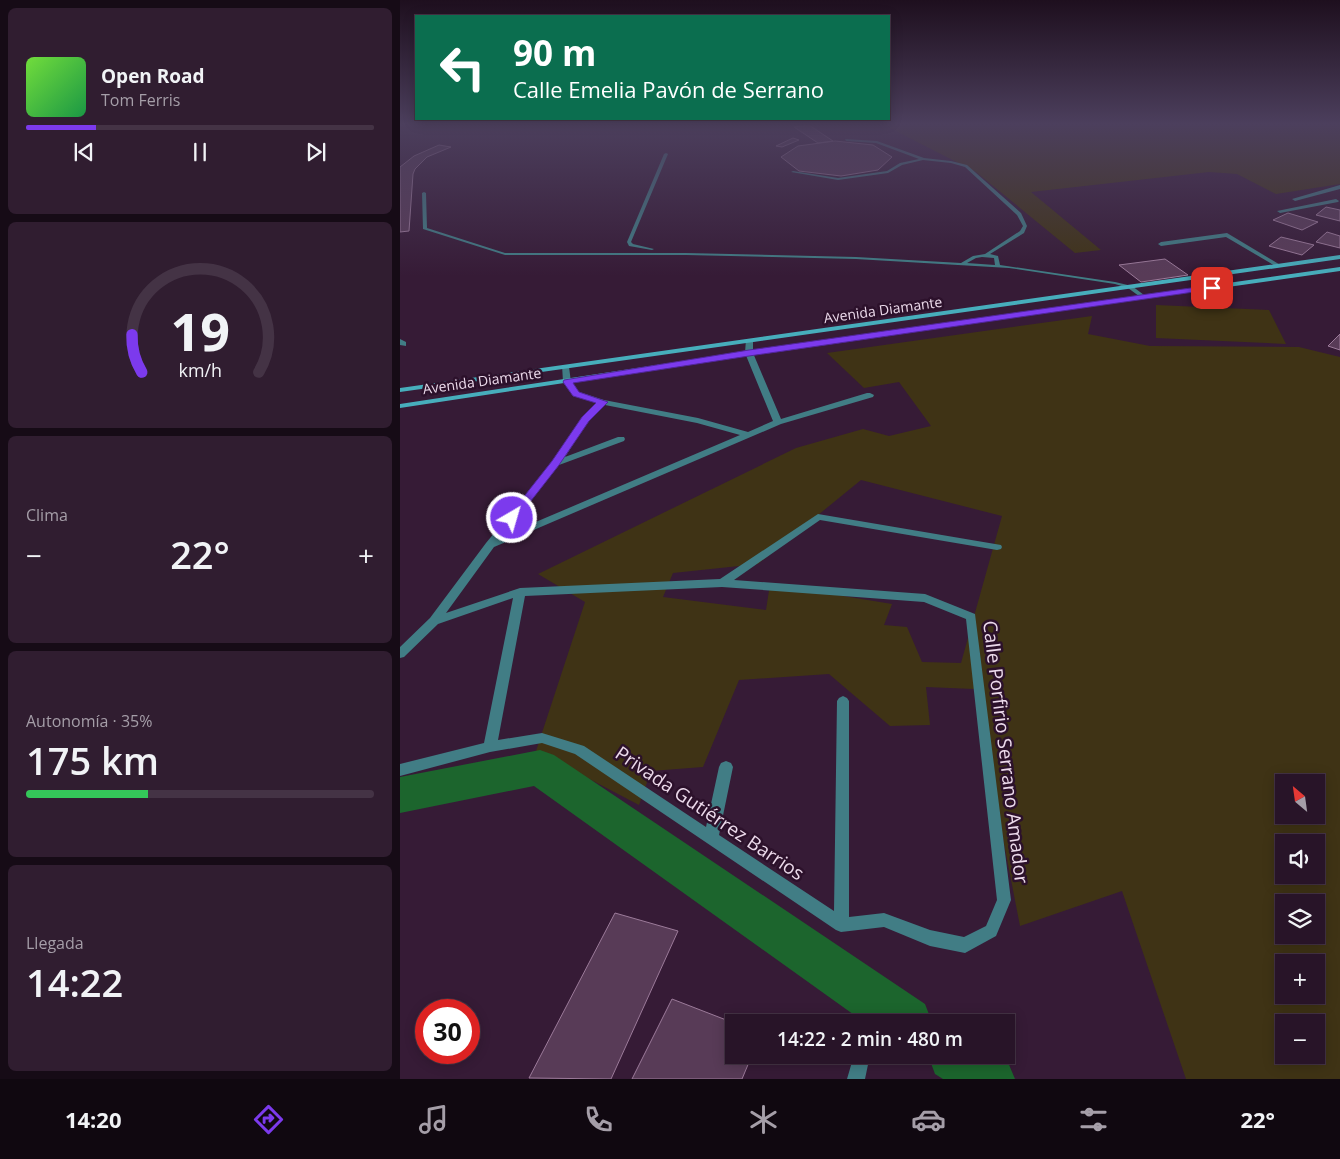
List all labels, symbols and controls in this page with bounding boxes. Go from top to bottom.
text: 90 m [513,29,596,76]
icon: left [430,35,495,100]
text: Open Road [101,63,205,89]
text: Calle Emelia Pavón de Serrano [513,74,824,104]
text: Tom Ferris [101,89,180,111]
icon: previous [70,138,98,166]
icon: pause [186,138,214,166]
icon: next [302,138,330,166]
pin [1191,267,1233,309]
icon: arrive [1198,274,1226,302]
street label: Avenida Diamante [822,292,944,327]
text: 19 [170,295,230,366]
text: km/h [178,358,222,382]
street label: Avenida Diamante [421,363,543,398]
position arrow [485,491,537,543]
text: Clima [26,504,68,526]
text: 22° [170,528,230,580]
text: − [26,536,42,574]
text: + [358,536,374,574]
street label: Calle Porfirio Serrano Amador [977,619,1035,885]
text: Autonomía · 35% [26,710,152,732]
text: 175 km [26,734,159,786]
street label: Privada Gutiérrez Barrios [610,740,810,886]
north arrow [1275,774,1325,824]
map controls [1275,774,1325,1064]
button: sound [1275,834,1325,884]
button: layers [1275,894,1325,944]
text: Llegada [26,932,84,954]
button: + [1275,954,1325,1004]
text: 14:22 [26,956,123,1008]
speed limit sign: 30 [415,999,480,1064]
button: − [1275,1014,1325,1064]
text: 14:22 · 2 min · 480 m [777,1026,963,1052]
icon: directions [251,1102,286,1137]
icon: music [416,1102,451,1137]
icon: phone [581,1102,616,1137]
icon: climate [746,1102,781,1137]
icon: car [911,1102,946,1137]
icon: filters [1076,1102,1111,1137]
text: 14:20 [65,1104,122,1134]
text: 22° [1240,1104,1275,1134]

